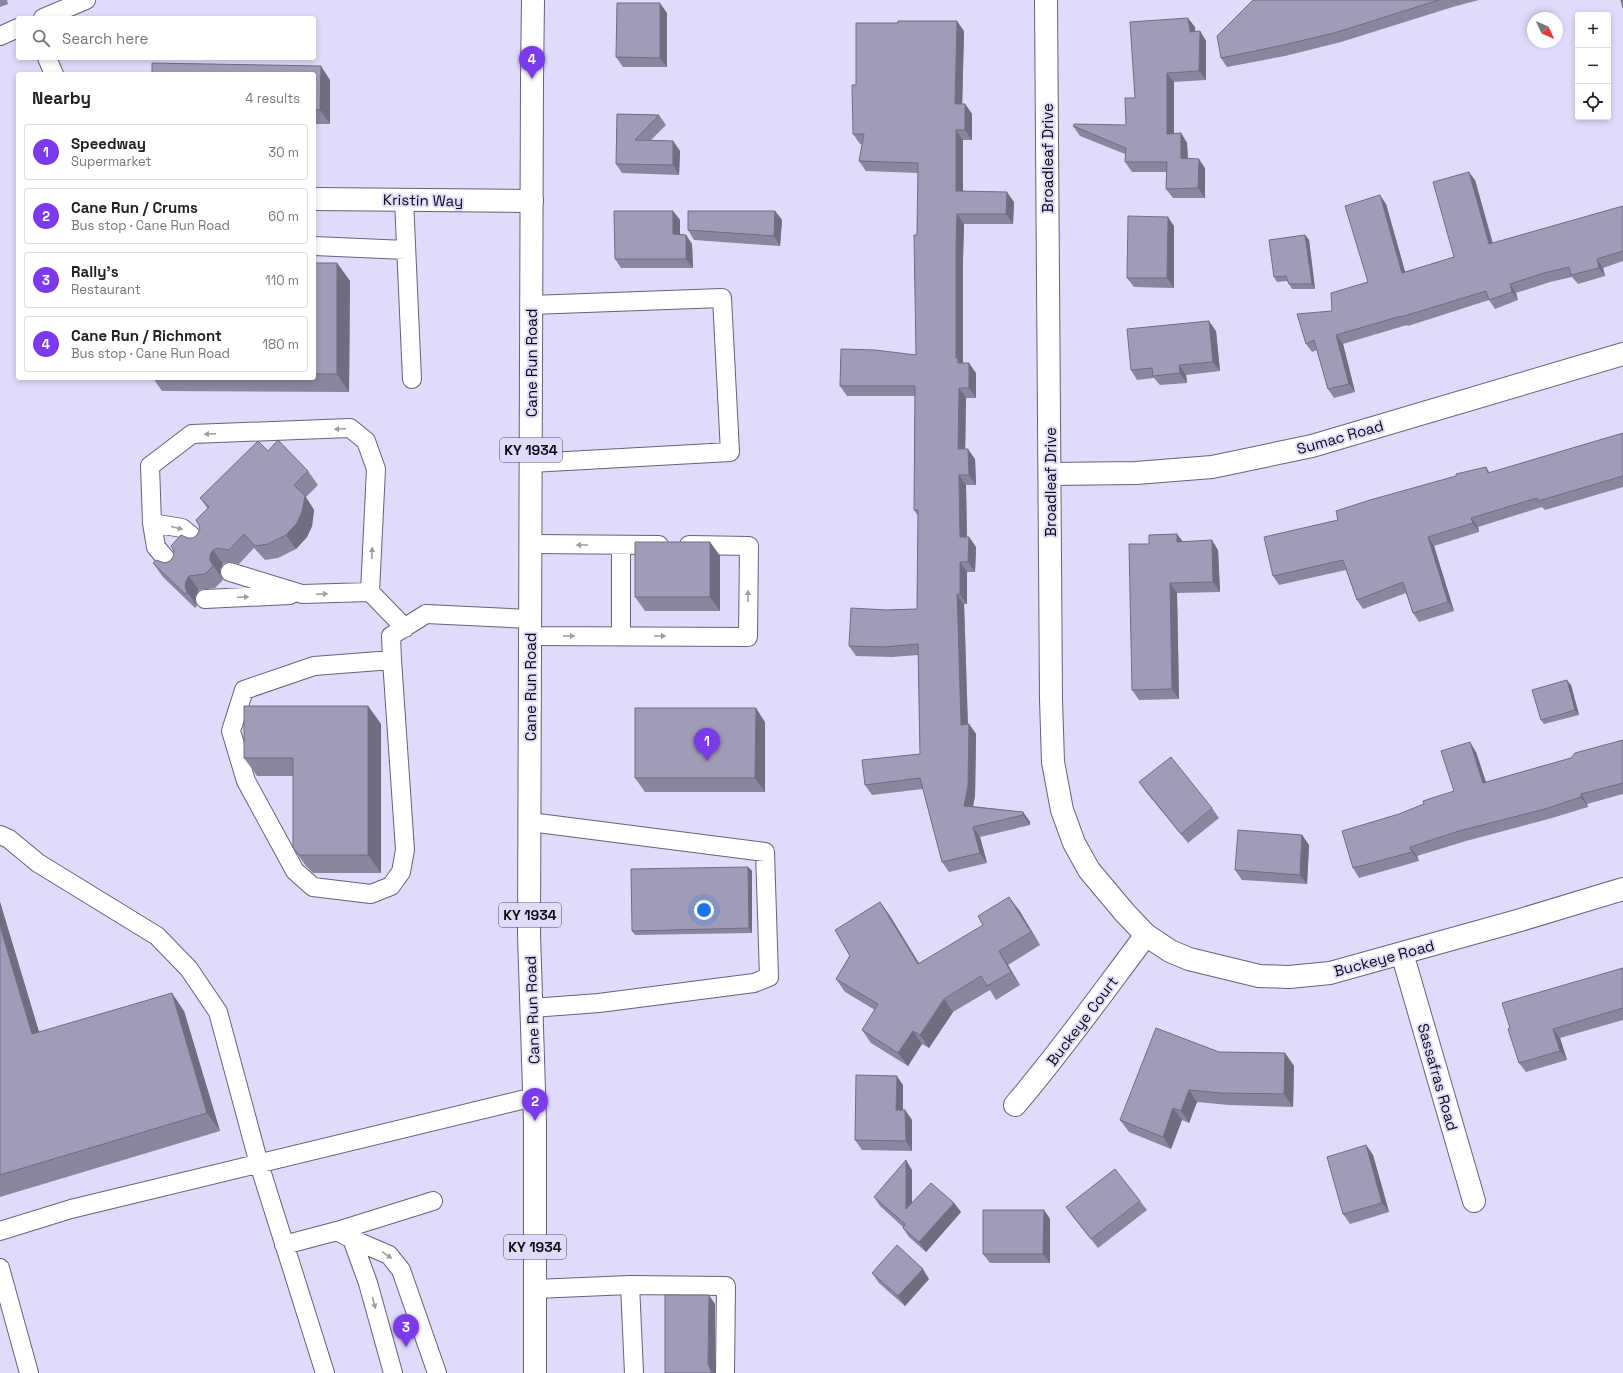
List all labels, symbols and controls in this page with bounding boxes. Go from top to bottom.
north arrow [1527,12,1563,48]
map controls [1575,12,1611,120]
button: + [1575,12,1611,48]
search box [16,16,316,60]
icon: search [30,27,52,49]
text: Search here [62,29,148,48]
pin: 4 [519,46,545,79]
button: − [1575,48,1611,84]
button: locate [1575,84,1611,120]
text: Nearby [32,87,91,109]
text: 4 results [245,90,300,107]
street label: Broadleaf Drive [1038,103,1057,213]
text: Speedway [71,134,146,153]
text: 1 [43,144,49,161]
text: 30 m [268,144,299,161]
text: Supermarket [71,153,152,170]
street label: Kristin Way [383,190,463,210]
text: Cane Run / Crums [71,198,198,217]
text: 2 [42,208,50,225]
text: 60 m [268,208,299,225]
text: Bus stop · Cane Run Road [71,217,230,234]
text: Rally's [71,262,119,281]
text: 3 [42,272,50,289]
text: 110 m [265,272,299,289]
text: Restaurant [71,281,141,298]
street label: Cane Run Road [522,309,541,417]
text: Cane Run / Richmont [71,326,222,345]
text: 4 [42,336,50,353]
text: 180 m [263,336,299,353]
text: Bus stop · Cane Run Road [71,345,230,362]
street label: Sumac Road [1294,416,1386,458]
one-way arrow [334,425,346,432]
street label: Broadleaf Drive [1041,427,1060,537]
one-way arrow [204,430,216,437]
road number: KY 1934 [500,438,562,462]
one-way arrow [172,525,184,531]
one-way arrow [575,542,588,548]
one-way arrow [369,546,375,559]
one-way arrow [745,589,751,602]
one-way arrow [316,591,329,597]
one-way arrow [237,594,250,600]
street label: Cane Run Road [521,633,540,741]
one-way arrow [563,633,576,639]
one-way arrow [654,633,667,639]
pin: 1 [694,728,720,761]
your location [694,900,714,920]
road number: KY 1934 [499,903,561,927]
street label: Buckeye Road [1332,935,1436,981]
street label: Cane Run Road [521,955,543,1065]
street label: Buckeye Court [1042,972,1122,1070]
street label: Sassafras Road [1414,1021,1462,1133]
pin: 2 [522,1088,548,1121]
road number: KY 1934 [504,1235,566,1259]
one-way arrow [382,1251,392,1259]
one-way arrow [371,1296,377,1309]
pin: 3 [393,1314,419,1347]

